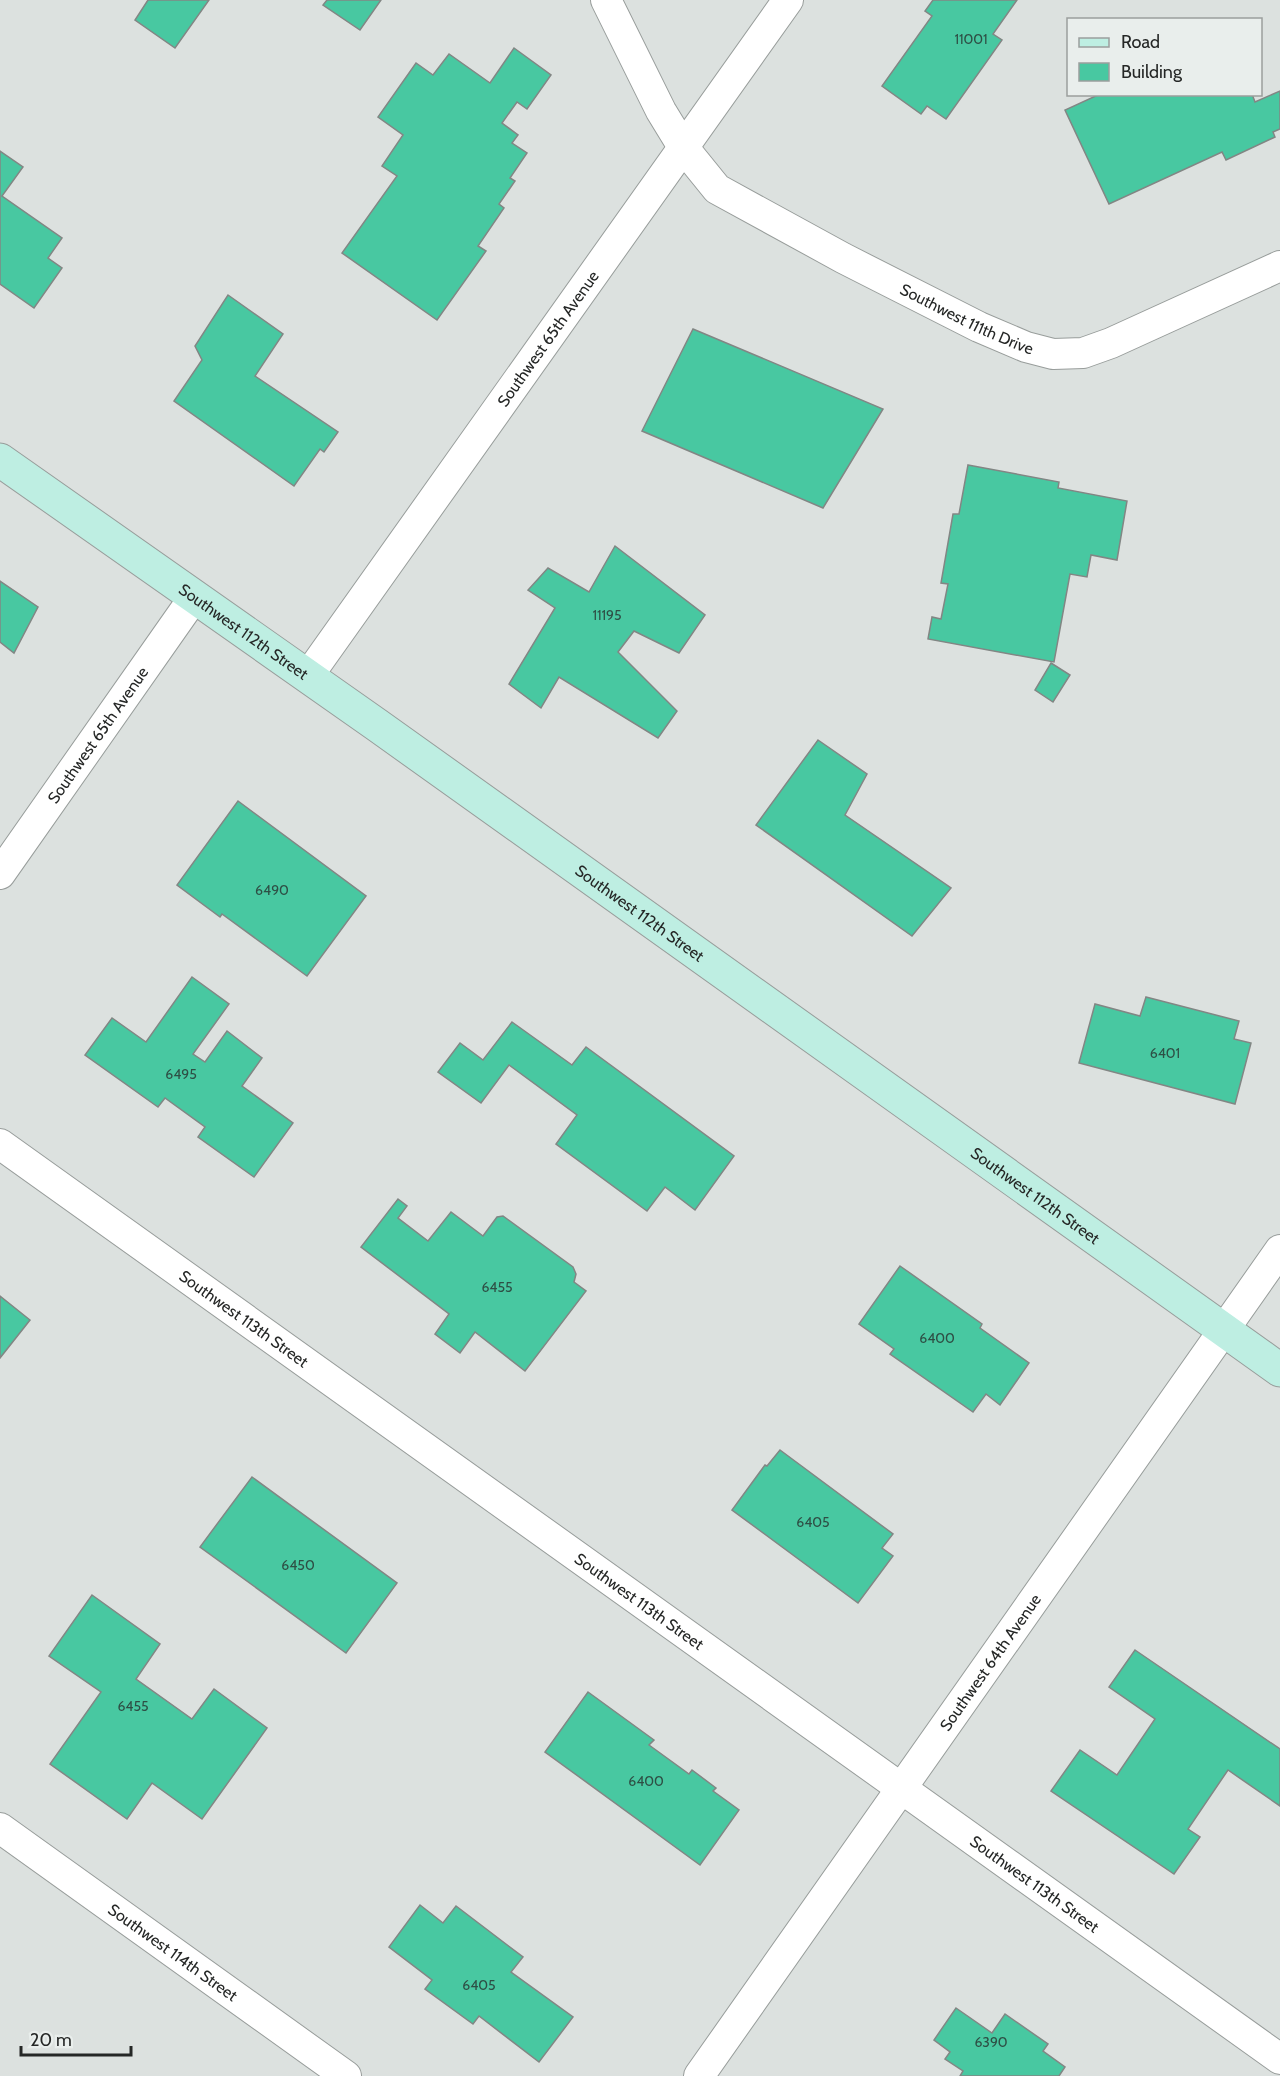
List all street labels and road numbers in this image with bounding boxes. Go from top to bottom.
street label: Southwest 65th Avenue [493,267,602,410]
street label: Southwest 111th Drive [897,279,1035,358]
street label: Southwest 112th Street [175,579,313,684]
street label: Southwest 65th Avenue [43,663,152,807]
street label: Southwest 112th Street [572,860,708,966]
street label: Southwest 112th Street [967,1143,1104,1248]
street label: Southwest 113th Street [176,1266,313,1371]
street label: Southwest 113th Street [571,1549,708,1654]
street label: Southwest 64th Avenue [936,1590,1045,1734]
street label: Southwest 113th Street [967,1831,1103,1937]
street label: Southwest 114th Street [105,1899,242,2005]

